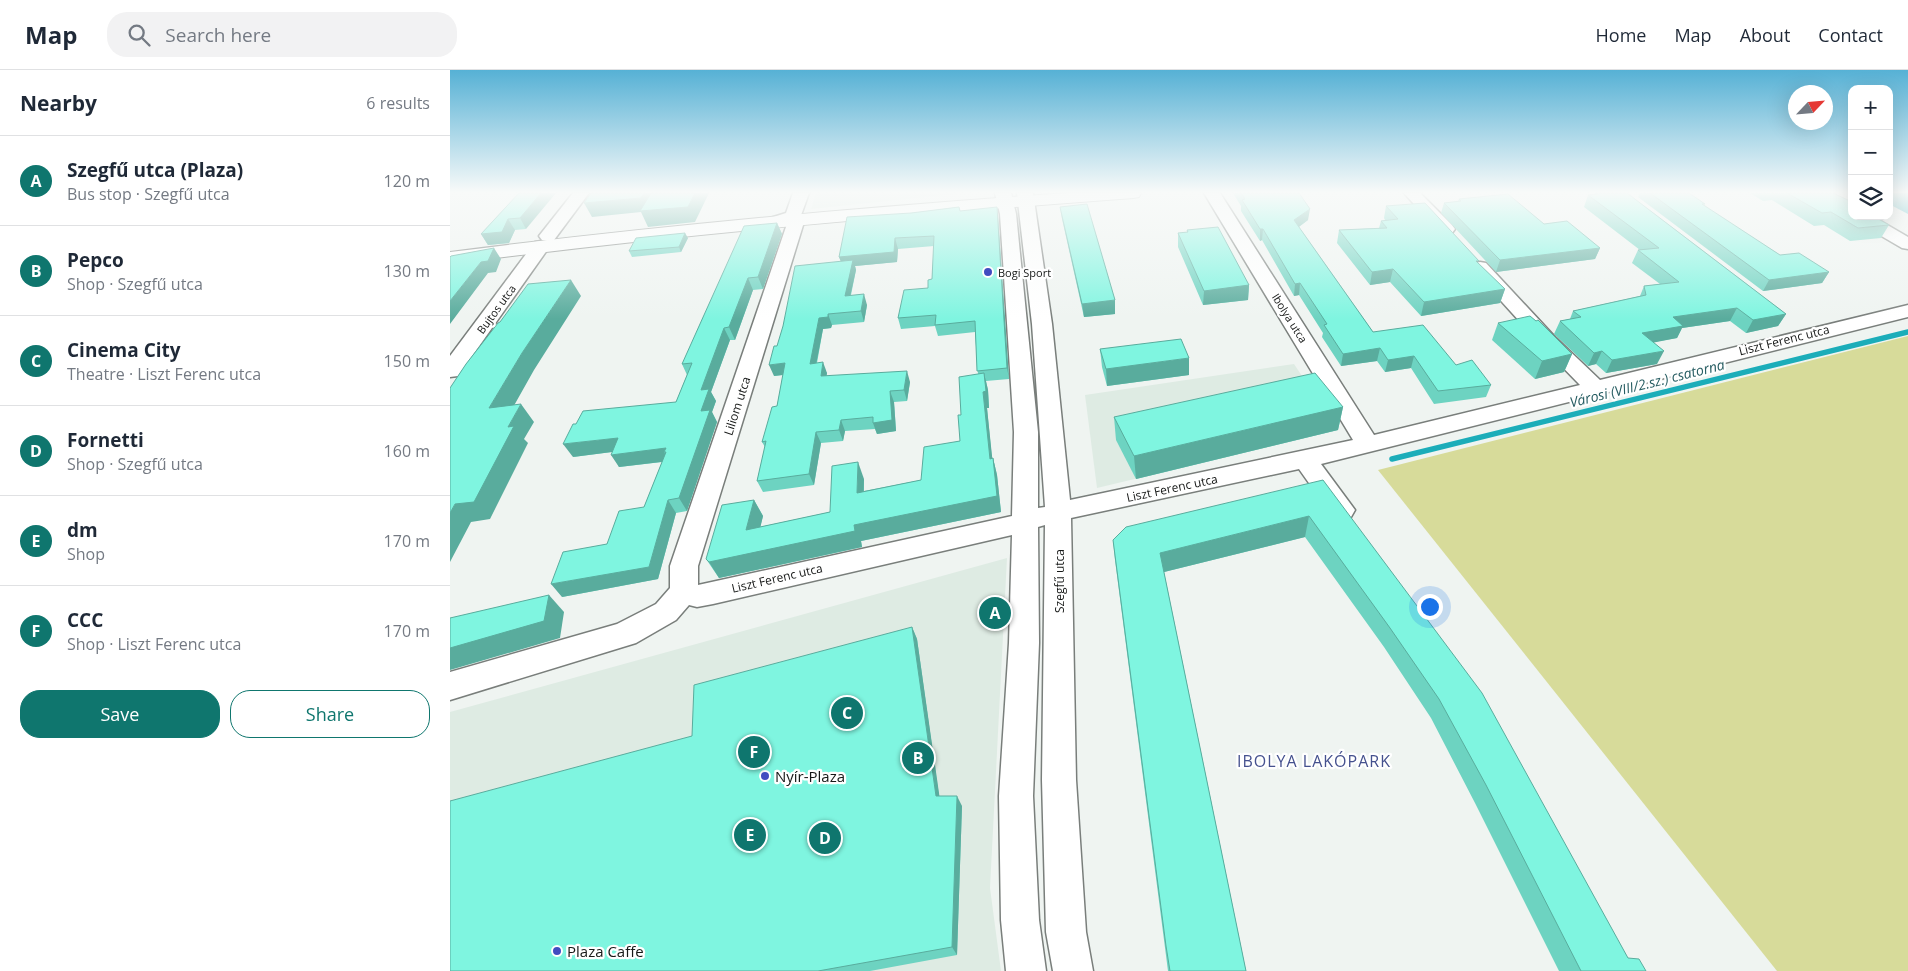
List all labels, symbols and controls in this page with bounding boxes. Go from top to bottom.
search box [107,12,457,57]
text: Map [25,18,77,51]
icon: search [125,21,153,49]
text: Search here [165,22,271,48]
text: Home [1596,23,1646,47]
text: Map [1674,23,1712,47]
text: About [1740,23,1790,47]
text: Contact [1818,23,1883,47]
north arrow [1788,85,1833,130]
map controls [1848,85,1893,220]
button: + [1848,85,1893,130]
text: Nearby [20,89,97,117]
text: 6 results [366,92,430,114]
button: − [1848,130,1893,175]
text: Szegfű utca (Plaza) [67,157,243,183]
text: A [30,170,42,192]
text: 120 m [384,170,430,192]
button: layers [1848,175,1893,220]
text: Bus stop · Szegfű utca [67,183,230,205]
text: Pepco [67,247,124,273]
text: B [31,260,41,282]
text: 130 m [384,260,430,282]
place label: Bogi Sport [998,265,1051,280]
marker: Bogi Sport [982,266,994,278]
text: Shop · Szegfű utca [67,273,203,295]
street label: Bujtos utca [473,281,519,337]
street label: Ibolya utca [1269,290,1311,346]
street label: Liszt Ferenc utca [1737,321,1831,359]
text: Cinema City [67,337,181,363]
text: C [31,350,41,372]
text: 150 m [384,350,430,372]
water label: Városi (VIII/2.sz.) csatorna [1568,355,1727,411]
text: Theatre · Liszt Ferenc utca [67,363,261,385]
street label: Liliom utca [720,374,754,438]
text: Fornetti [67,427,144,453]
text: D [30,440,42,462]
text: 160 m [384,440,430,462]
text: Shop · Szegfű utca [67,453,203,475]
street label: Liszt Ferenc utca [1125,470,1219,506]
text: dm [67,517,98,543]
text: E [32,530,40,552]
text: 170 m [384,530,430,552]
text: Shop [67,543,105,565]
street label: Szegfű utca [1051,549,1068,613]
street label: Liszt Ferenc utca [730,559,824,597]
pin: A [979,594,1011,632]
your location [1417,594,1443,620]
text: CCC [67,607,103,633]
text: F [32,620,40,642]
text: 170 m [384,620,430,642]
text: Shop · Liszt Ferenc utca [67,633,241,655]
button: Save [20,690,220,738]
button: Share [230,690,430,738]
pin: C [831,694,863,732]
pin: F [738,733,770,771]
pin: B [902,739,934,777]
district label: IBOLYA LAKÓPARK [1237,750,1391,772]
place label: Nyír-Plaza [775,766,845,786]
marker: Nyír-Plaza [759,770,771,782]
pin: E [734,816,766,854]
pin: D [809,819,841,857]
place label: Plaza Caffe [567,941,644,961]
marker: Plaza Caffe [551,945,563,957]

